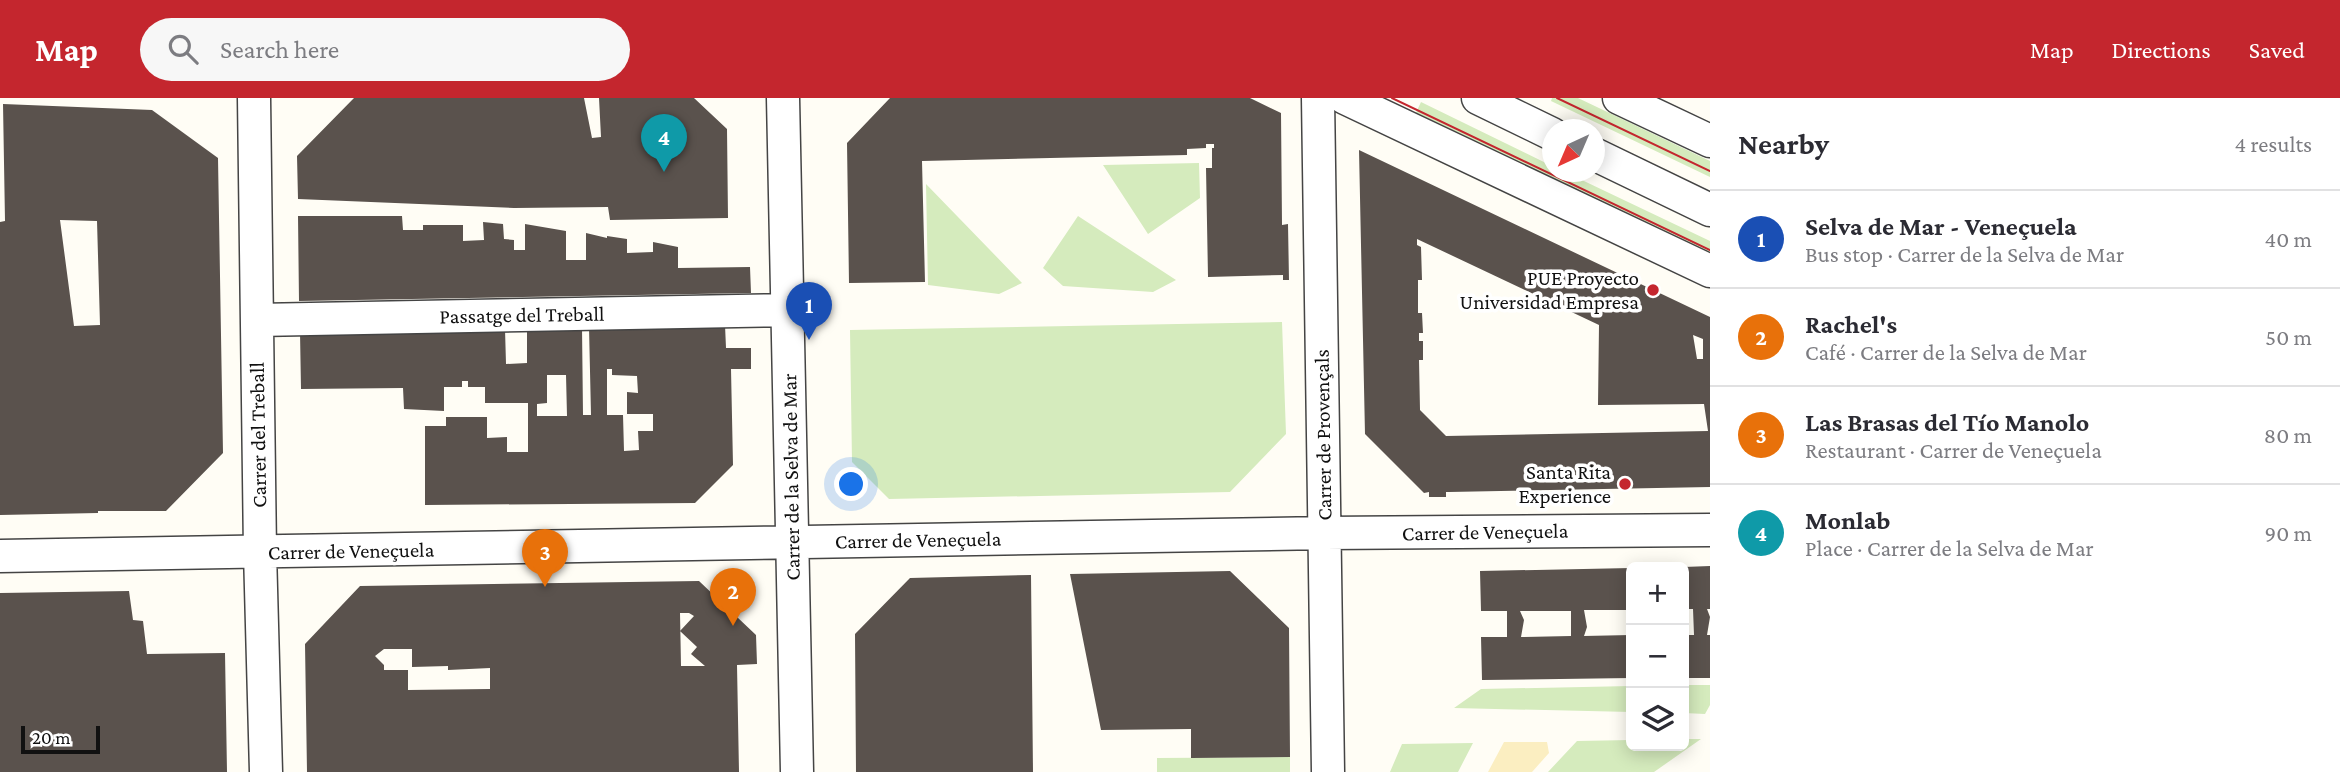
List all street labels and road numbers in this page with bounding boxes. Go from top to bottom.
street label: Passatge del Treball [439,302,605,328]
street label: Carrer de Provençals [1310,349,1336,521]
street label: Carrer del Treball [245,362,271,508]
street label: Carrer de la Selva de Mar [777,373,805,581]
street label: Carrer de Veneçuela [1402,519,1569,545]
street label: Carrer de Veneçuela [835,527,1002,553]
street label: Carrer de Veneçuela [268,538,435,564]

